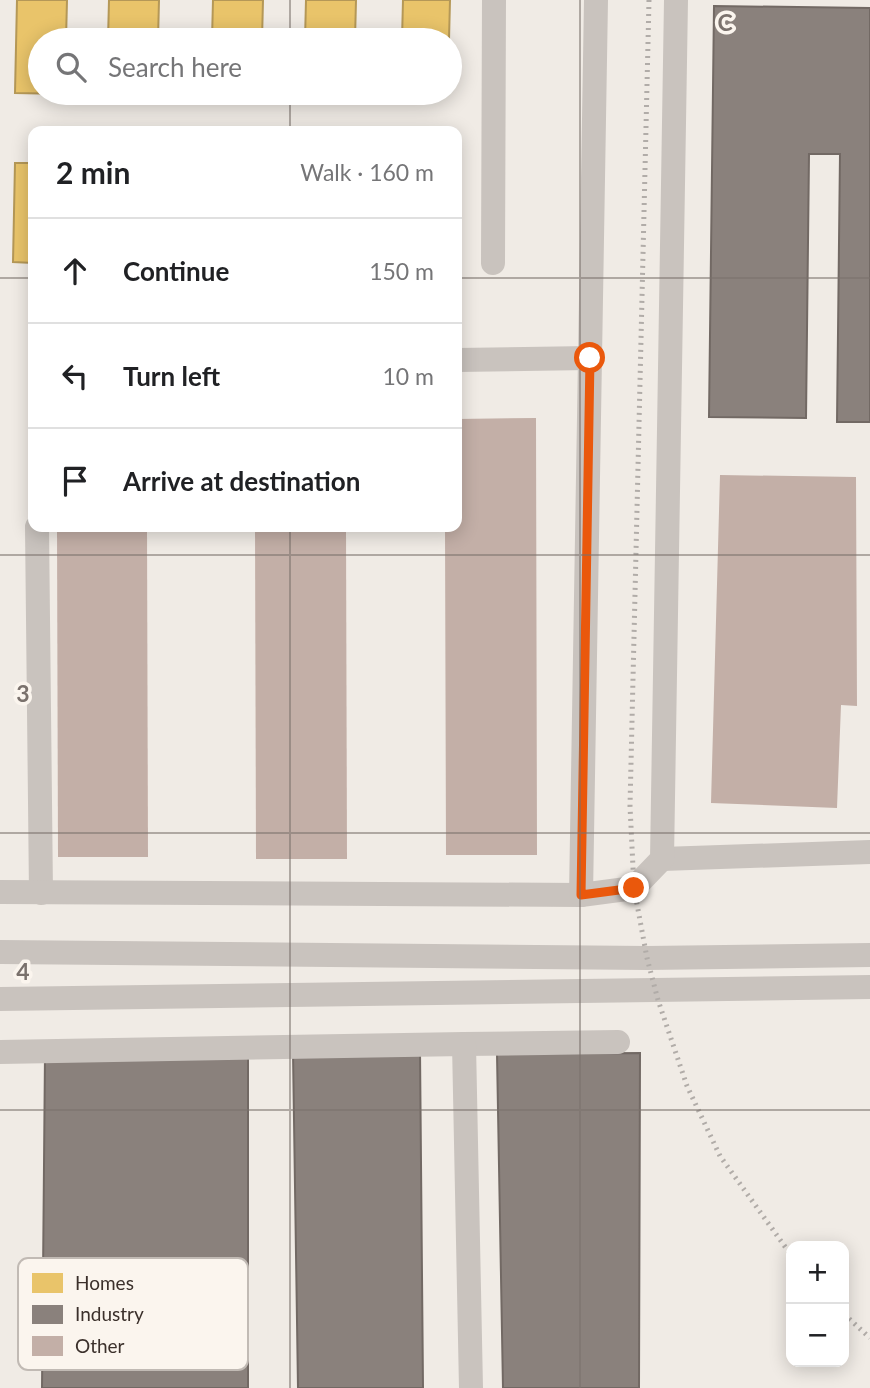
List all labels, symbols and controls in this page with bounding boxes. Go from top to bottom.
text: C [717,8,733,36]
search box [28,28,462,105]
icon: search [52,48,90,86]
text: Search here [108,51,242,83]
text: 2 min [56,154,130,190]
text: Walk · 160 m [300,158,434,186]
icon: ahead [56,252,94,290]
text: Continue [123,255,229,287]
text: 150 m [369,257,434,285]
route start [574,342,605,373]
icon: left [56,357,94,395]
text: Turn left [123,360,220,392]
text: 10 m [383,362,434,390]
icon: arrive [56,462,94,500]
text: Arrive at destination [123,465,360,497]
text: 3 [16,679,30,707]
route end [618,872,649,903]
text: 4 [16,957,30,985]
map controls [786,1241,849,1367]
button: + [786,1241,849,1304]
legend [18,1258,248,1370]
text: Homes [75,1271,134,1294]
text: Industry [75,1302,144,1325]
button: − [786,1304,849,1367]
text: Other [75,1334,125,1357]

